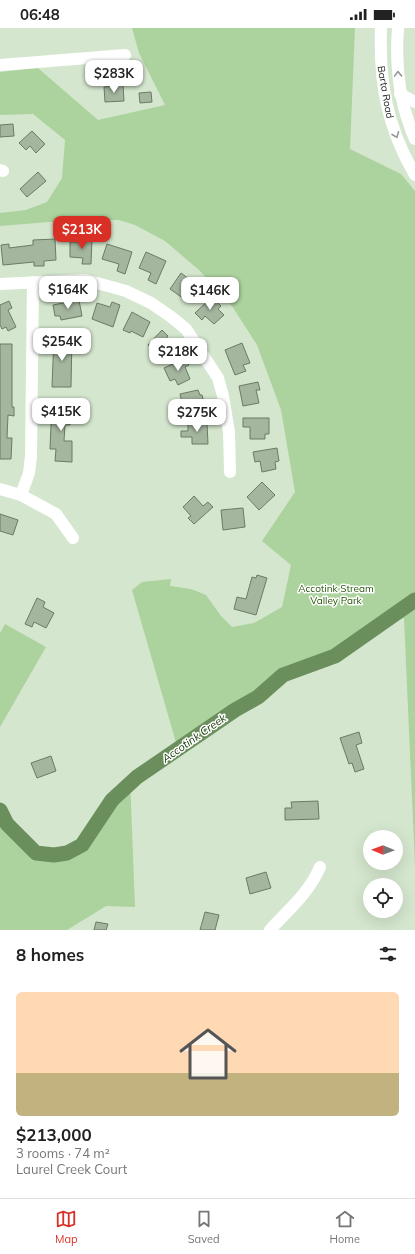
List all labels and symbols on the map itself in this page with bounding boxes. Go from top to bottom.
pin: $283K [86,60,142,94]
street label: Barta Road [374,65,397,119]
one-way arrow [394,71,402,77]
one-way arrow [391,131,399,138]
pin: $213K [54,216,110,250]
pin: $164K [40,276,96,310]
pin: $146K [182,277,238,311]
pin: $254K [34,328,90,362]
pin: $218K [150,338,206,372]
pin: $415K [33,398,89,432]
pin: $275K [169,399,225,433]
park label: Accotink Stream Valley Park [298,582,374,607]
water label: Accotink Creek [158,710,229,766]
north arrow [363,830,403,870]

